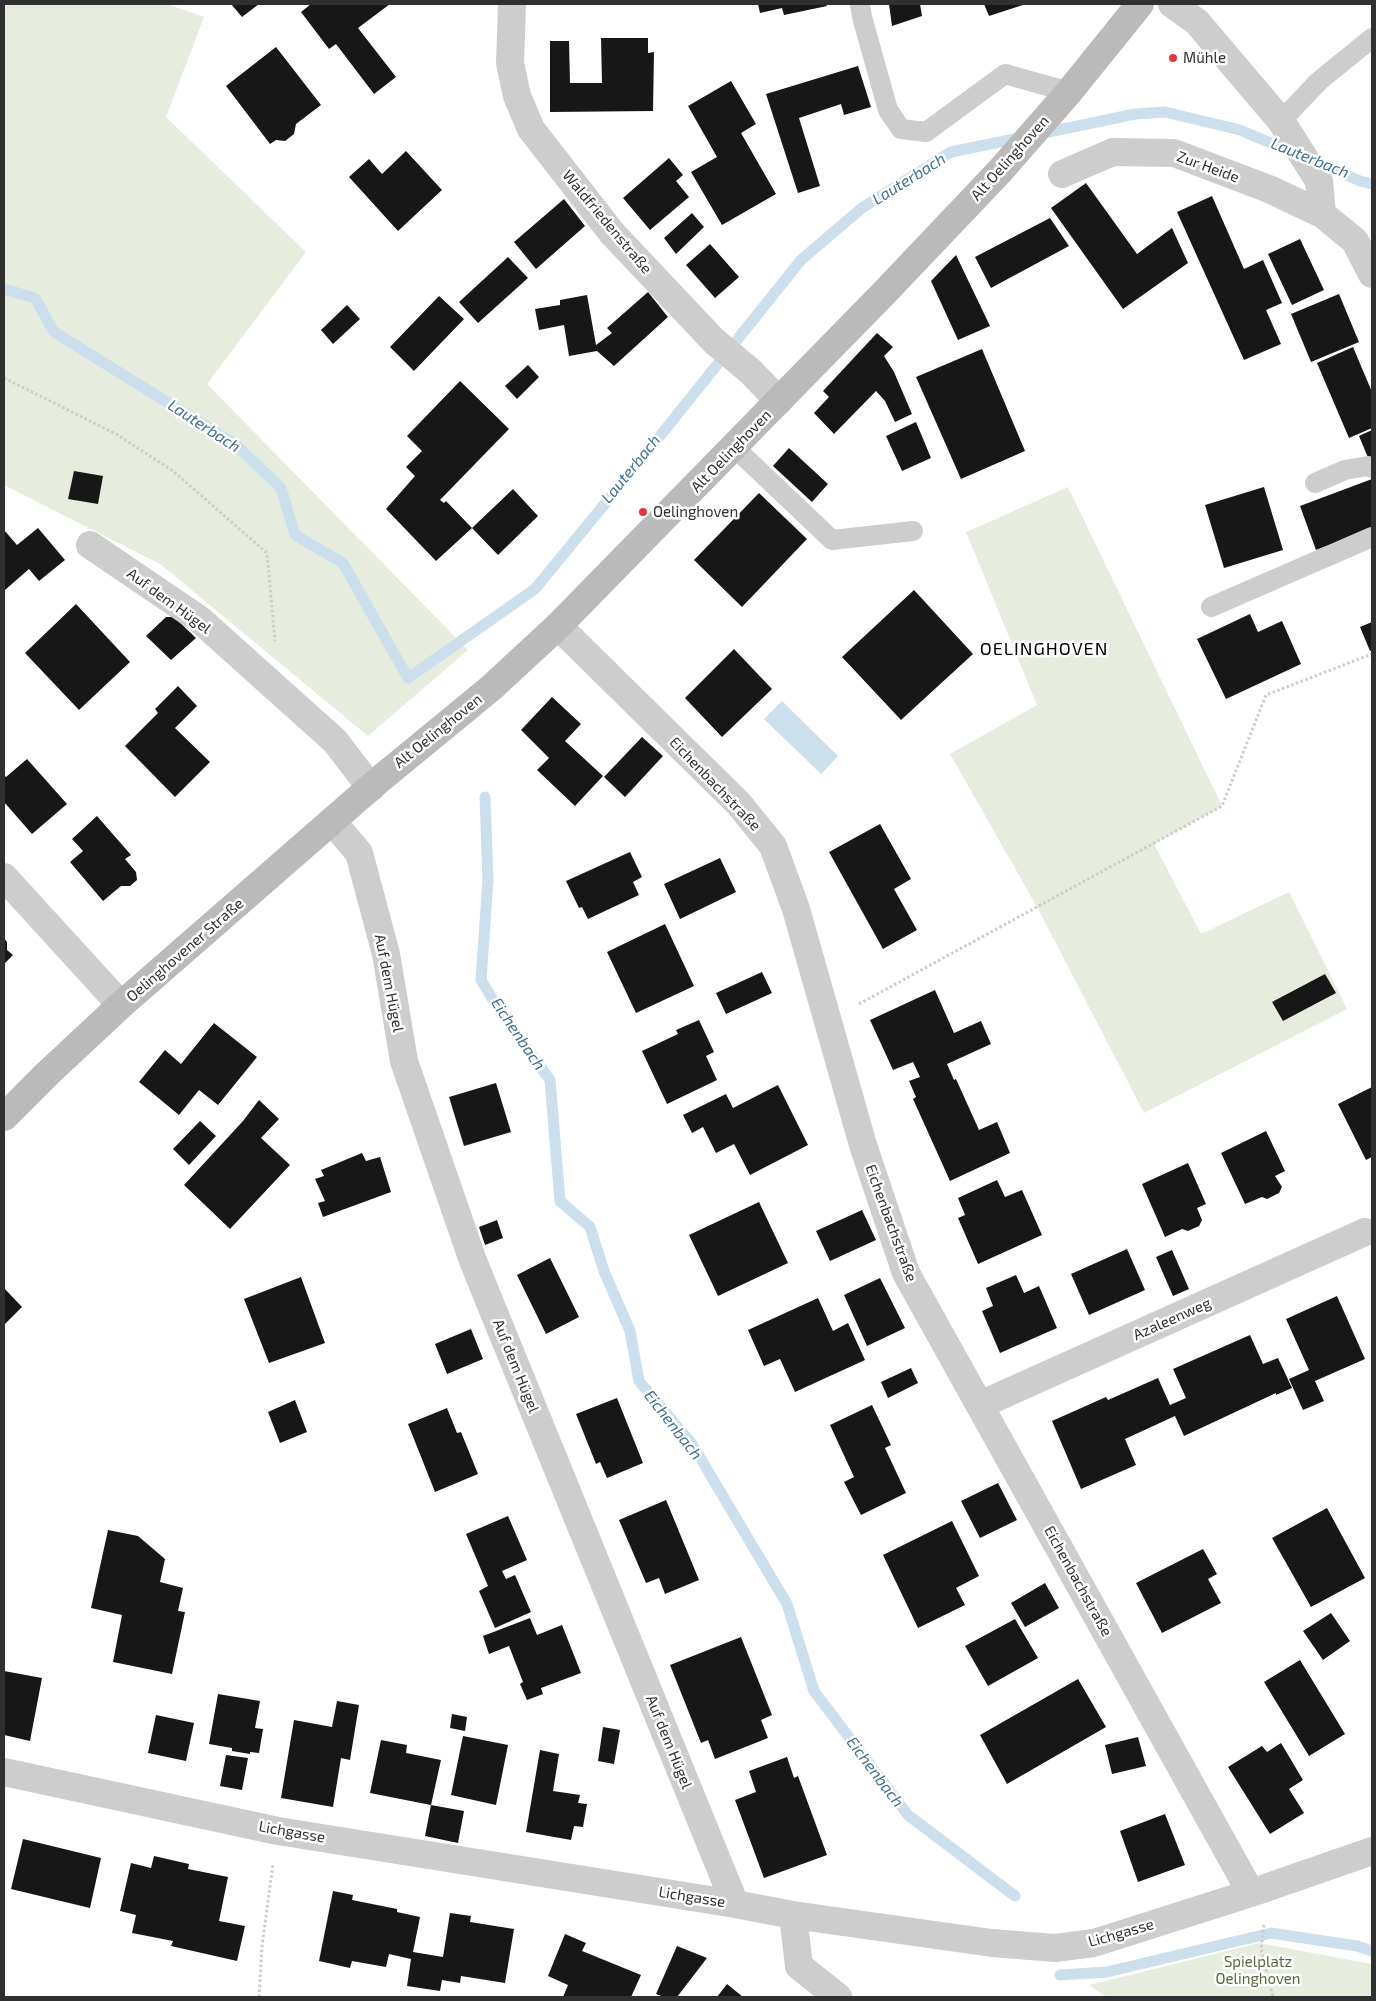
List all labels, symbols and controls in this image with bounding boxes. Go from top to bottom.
place label: Mühle [1183,49,1226,67]
marker: Mühle [1167,52,1179,64]
street label: Alt Oelinghoven [967,112,1053,204]
water label: Lauterbach [1268,134,1352,182]
street label: Zur Heide [1174,147,1242,187]
water label: Lauterbach [869,149,949,209]
street label: Waldfriedenstraße [558,166,656,278]
water label: Lauterbach [164,395,244,457]
street label: Alt Oelinghoven [687,406,775,496]
water label: Lauterbach [598,431,664,507]
place label: Oelinghoven [653,503,738,521]
marker: Oelinghoven [637,506,649,518]
street label: Auf dem Hügel [123,564,215,638]
district label: OELINGHOVEN [978,638,1110,660]
street label: Alt Oelinghoven [390,690,486,772]
street label: Eichenbachstraße [666,733,764,835]
street label: Oelinghovener Straße [123,894,247,1006]
street label: Auf dem Hügel [371,932,407,1034]
water label: Eichenbach [487,994,549,1074]
street label: Eichenbachstraße [861,1162,921,1284]
street label: Azaleenweg [1130,1294,1214,1344]
street label: Auf dem Hügel [489,1317,543,1415]
water label: Eichenbach [640,1386,706,1464]
street label: Eichenbachstraße [1040,1523,1116,1639]
street label: Auf dem Hügel [642,1693,696,1791]
water label: Eichenbach [842,1733,908,1811]
street label: Lichgasse [257,1817,327,1847]
street label: Lichgasse [657,1883,727,1911]
street label: Lichgasse [1086,1915,1156,1951]
park label: Spielplatz Oelinghoven [1215,1953,1301,1988]

